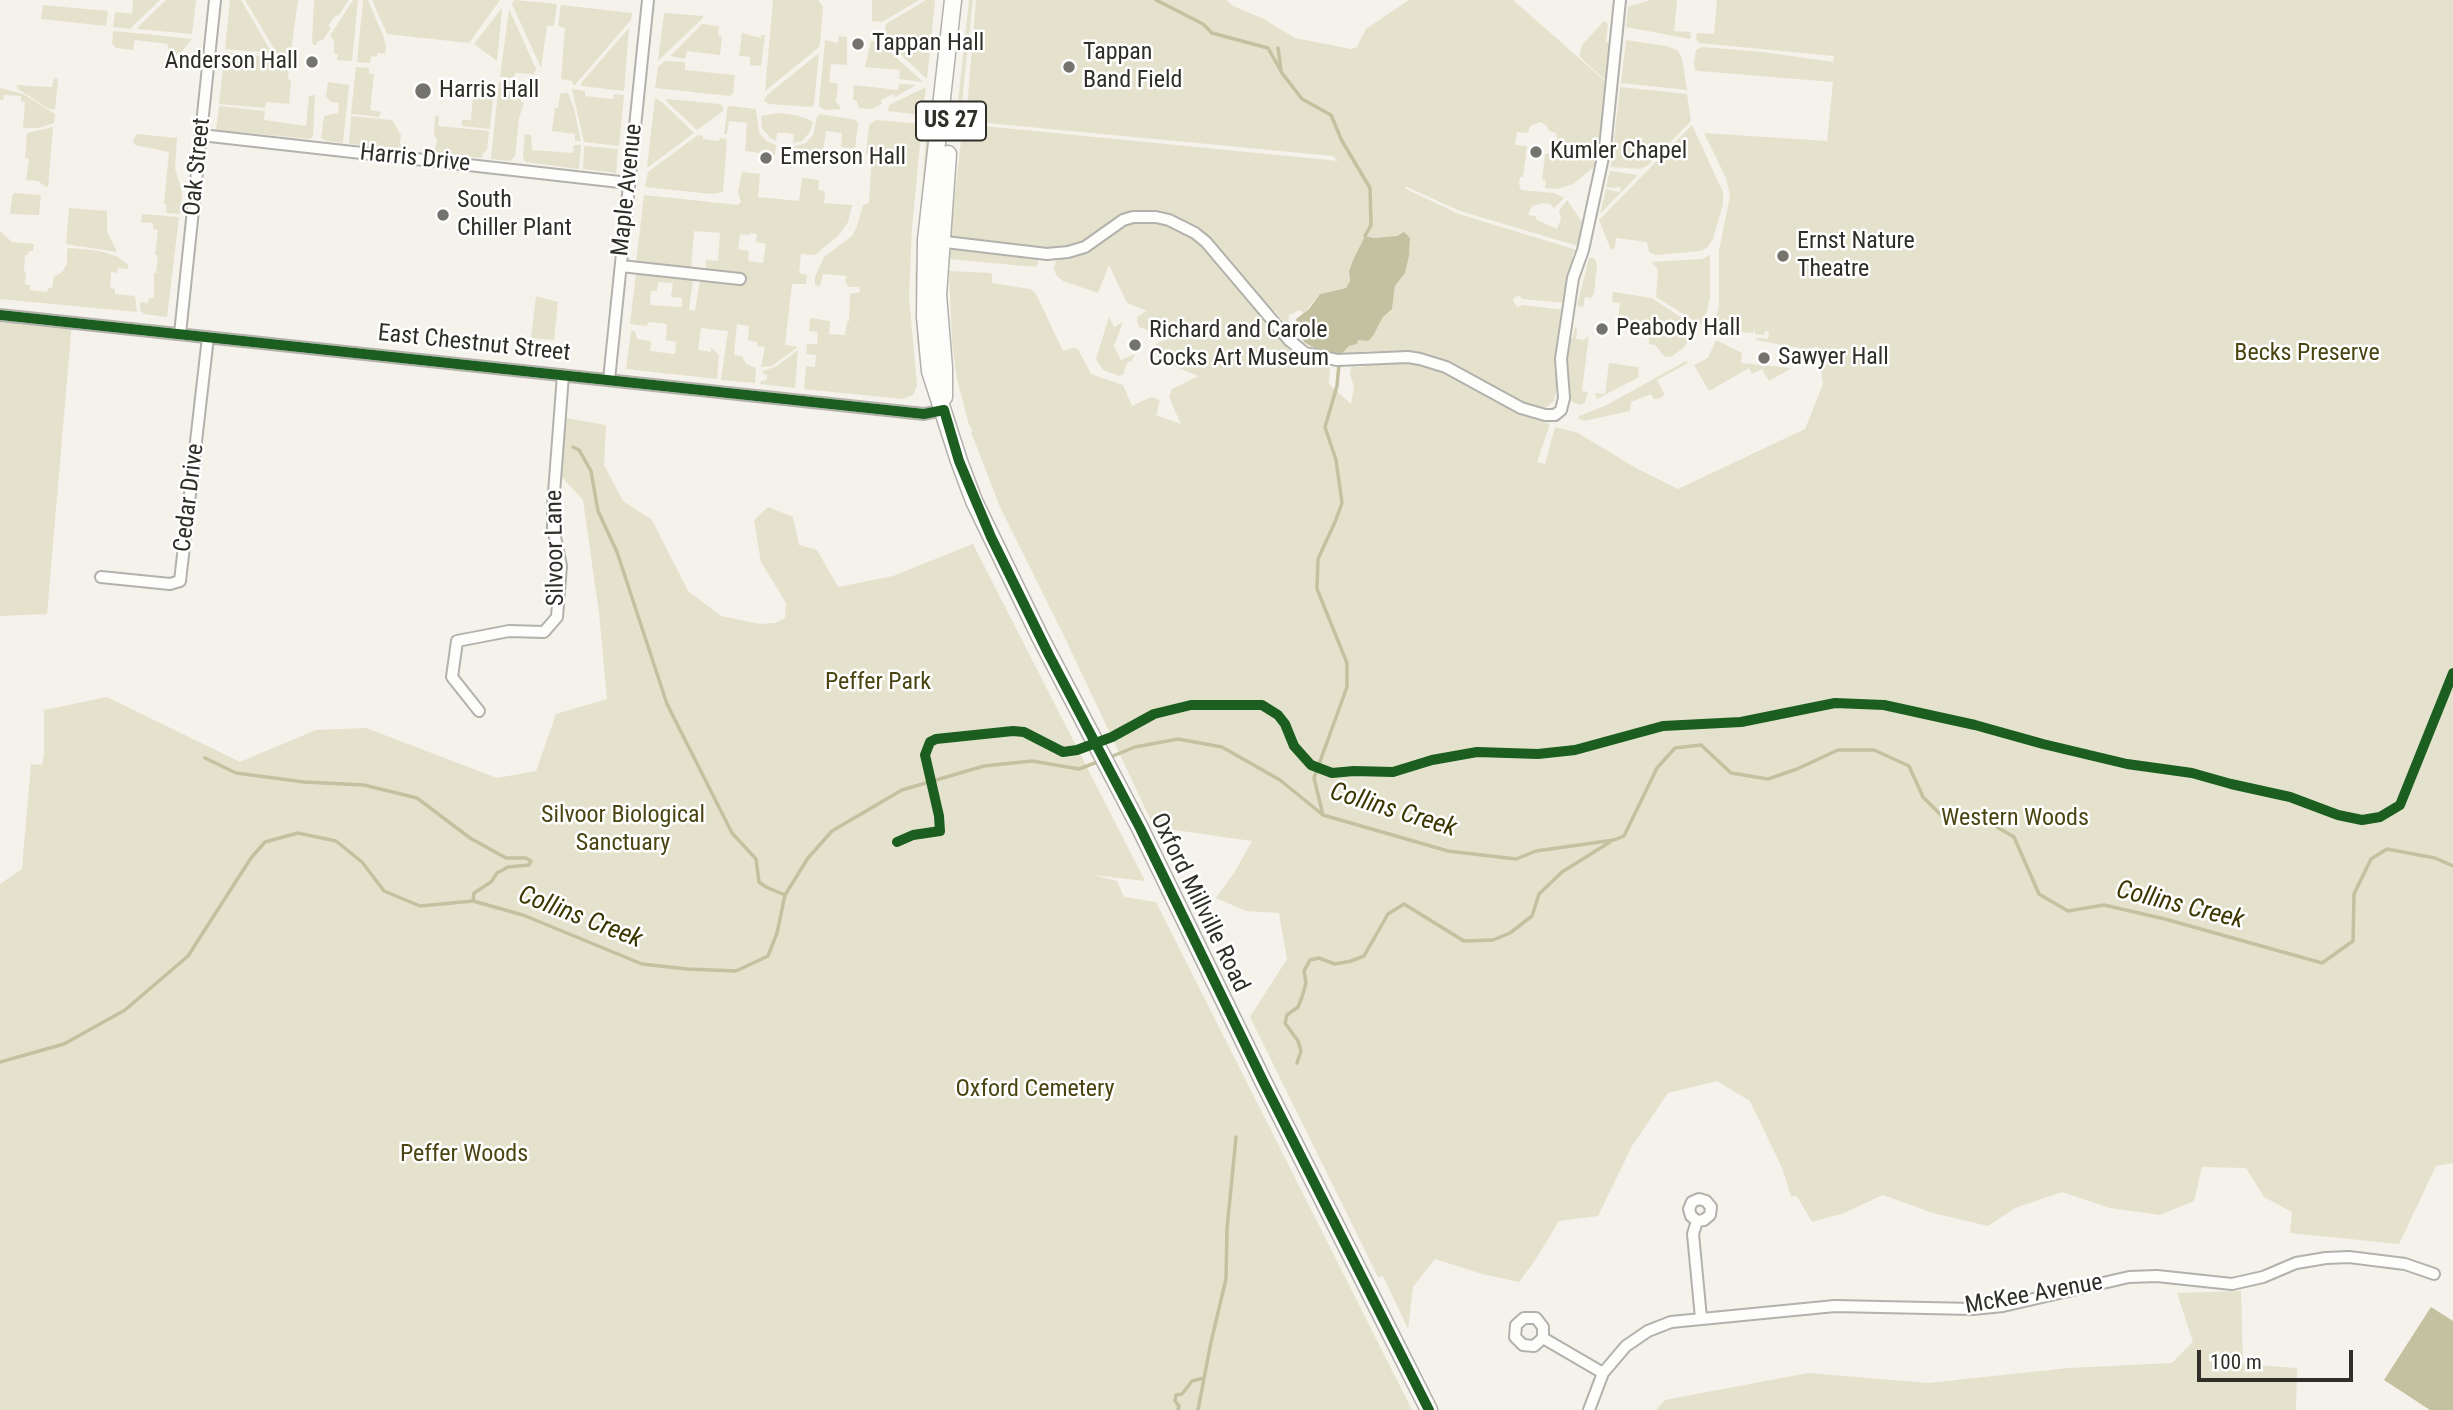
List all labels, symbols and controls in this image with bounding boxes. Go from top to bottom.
place label: Tappan Hall [872,30,984,58]
marker: Tappan Hall [850,36,866,52]
place label: Tappan Band Field [1083,39,1182,95]
place label: Anderson Hall [165,48,298,76]
marker: Anderson Hall [304,54,320,70]
marker: Tappan Band Field [1061,59,1077,75]
place label: Harris Hall [439,77,539,105]
marker: Harris Hall [413,81,433,101]
road number: US 27 [916,102,986,140]
street label: Oak Street [179,117,217,217]
street label: Maple Avenue [607,122,649,258]
place label: Kumler Chapel [1550,138,1687,166]
street label: Harris Drive [358,139,472,179]
place label: Emerson Hall [780,144,906,172]
marker: Kumler Chapel [1528,144,1544,160]
marker: Emerson Hall [758,150,774,166]
place label: South Chiller Plant [457,187,572,243]
marker: South Chiller Plant [435,207,451,223]
place label: Ernst Nature Theatre [1797,228,1915,284]
marker: Ernst Nature Theatre [1775,248,1791,264]
place label: Peabody Hall [1616,315,1741,343]
place label: Richard and Carole Cocks Art Museum [1149,317,1329,373]
street label: East Chestnut Street [376,320,572,368]
marker: Peabody Hall [1594,321,1610,337]
marker: Richard and Carole Cocks Art Museum [1127,337,1143,353]
park label: Becks Preserve [2234,340,2380,368]
place label: Sawyer Hall [1778,344,1889,372]
marker: Sawyer Hall [1756,350,1772,366]
street label: Cedar Drive [169,442,211,554]
street label: Silvoor Lane [541,490,571,606]
park label: Peffer Park [825,669,931,697]
water label: Collins Creek [1326,777,1460,845]
park label: Silvoor Biological Sanctuary [541,802,705,858]
park label: Western Woods [1941,805,2089,833]
street label: Oxford Millville Road [1143,809,1255,997]
water label: Collins Creek [2113,875,2247,937]
water label: Collins Creek [513,880,647,956]
park label: Oxford Cemetery [955,1076,1115,1104]
park label: Peffer Woods [400,1141,528,1169]
street label: McKee Avenue [1963,1269,2105,1321]
scale bar [2201,1336,2357,1380]
text: 100 m [2210,1350,2262,1374]

